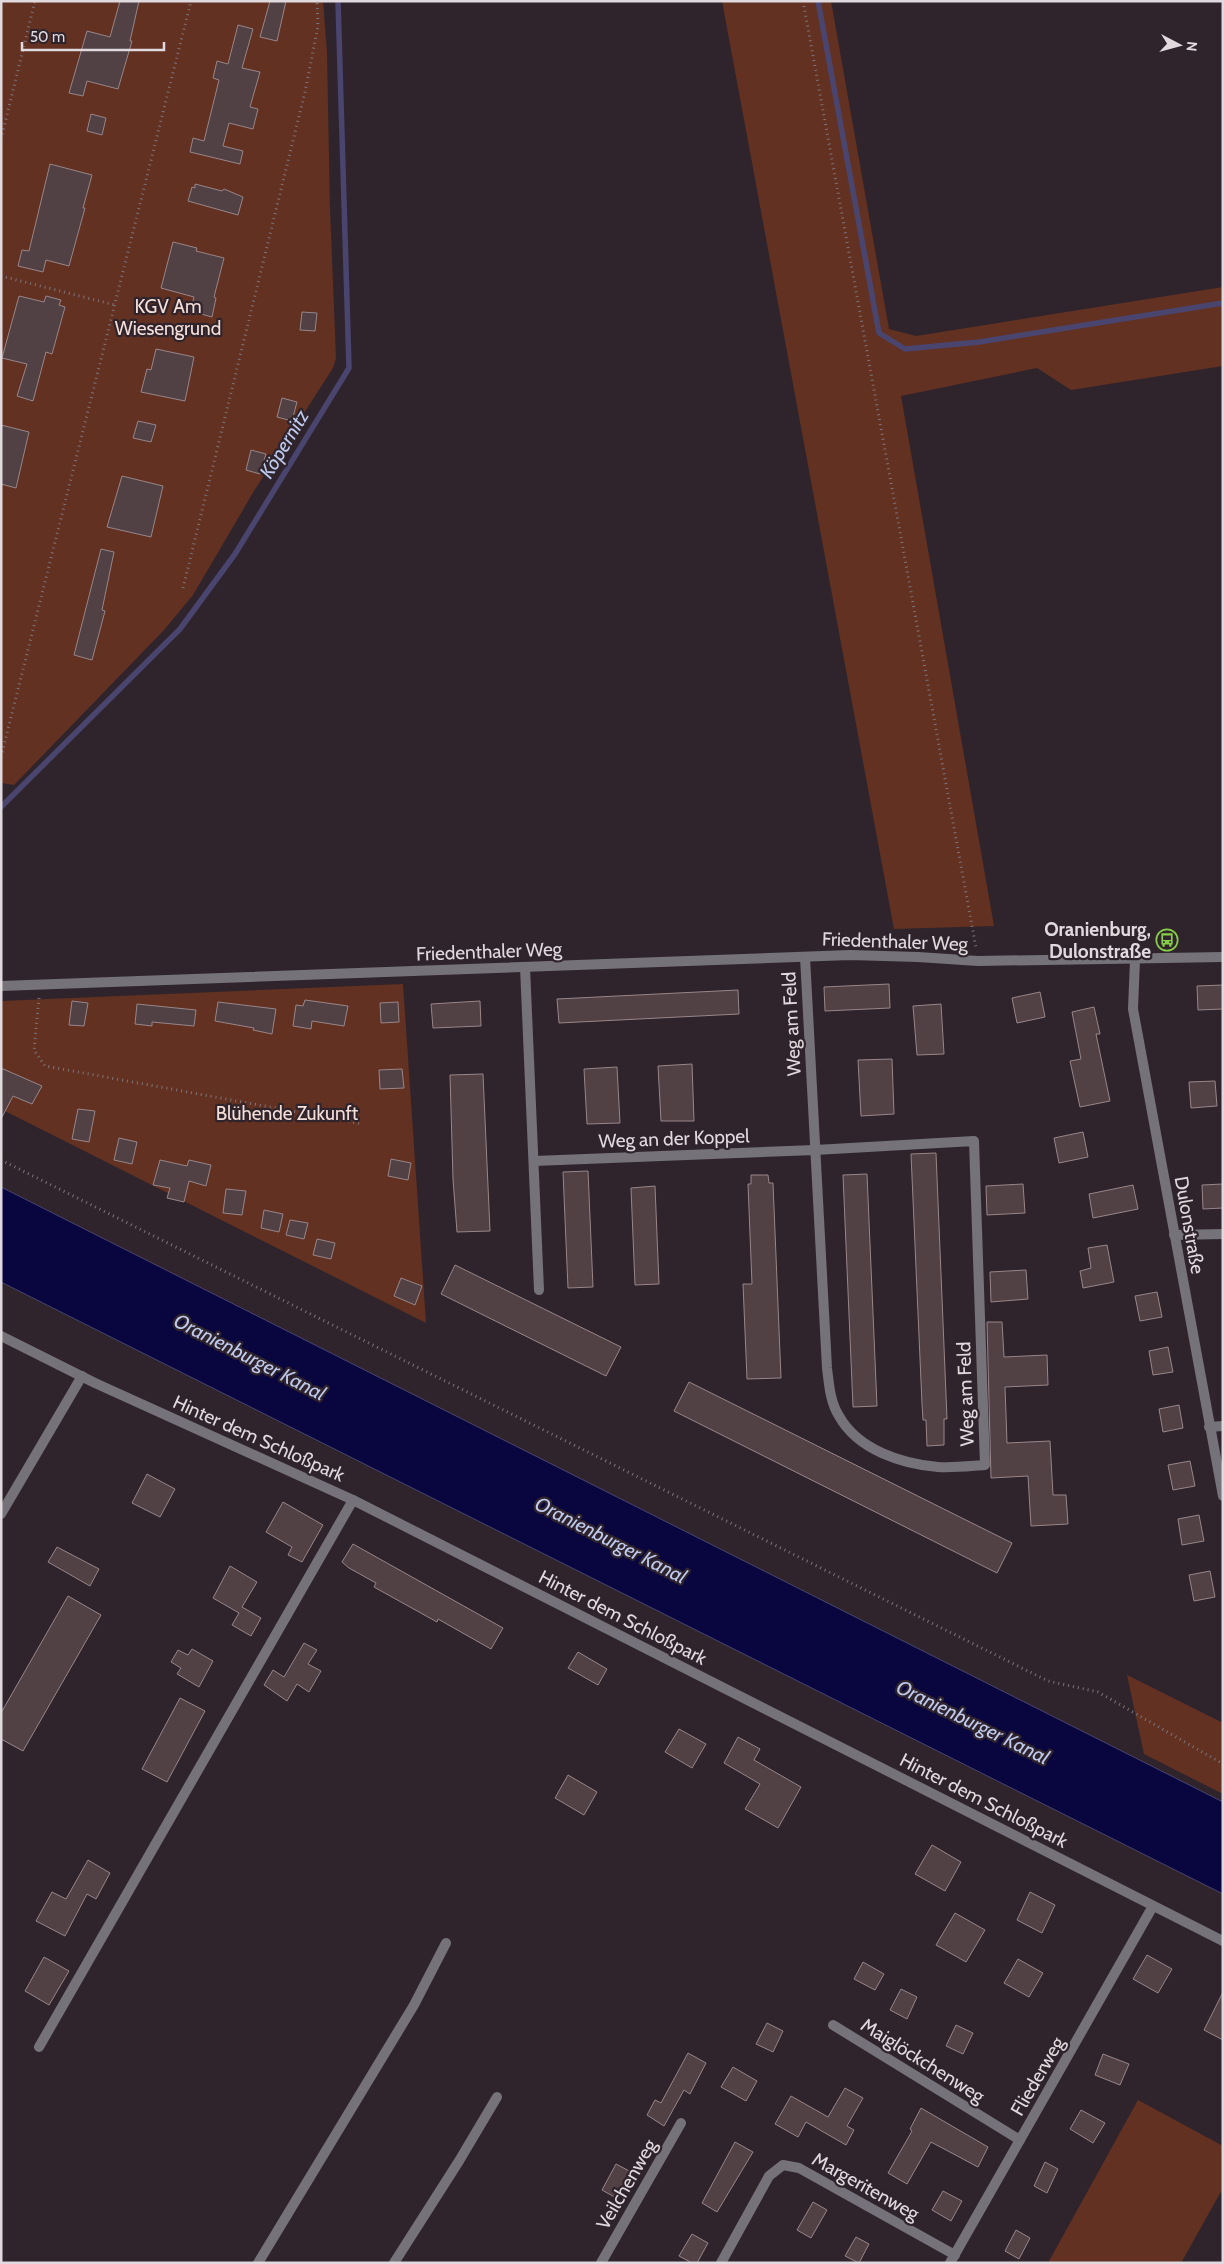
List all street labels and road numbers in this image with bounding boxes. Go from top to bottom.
street label: Friedenthaler Weg [822,927,969,956]
street label: Friedenthaler Weg [416,937,563,966]
street label: Weg am Feld [777,971,806,1077]
street label: Weg an der Koppel [598,1124,750,1153]
street label: Dulonstraße [1170,1174,1209,1276]
street label: Weg am Feld [952,1341,979,1447]
street label: Hinter dem Schloßpark [170,1390,348,1487]
street label: Hinter dem Schloßpark [535,1565,711,1670]
street label: Hinter dem Schloßpark [896,1748,1072,1853]
street label: Maiglöckchenweg [857,2013,989,2108]
street label: Fliederweg [1006,2032,1069,2120]
street label: Veilchenweg [591,2134,662,2234]
street label: Margeritenweg [808,2148,924,2226]

